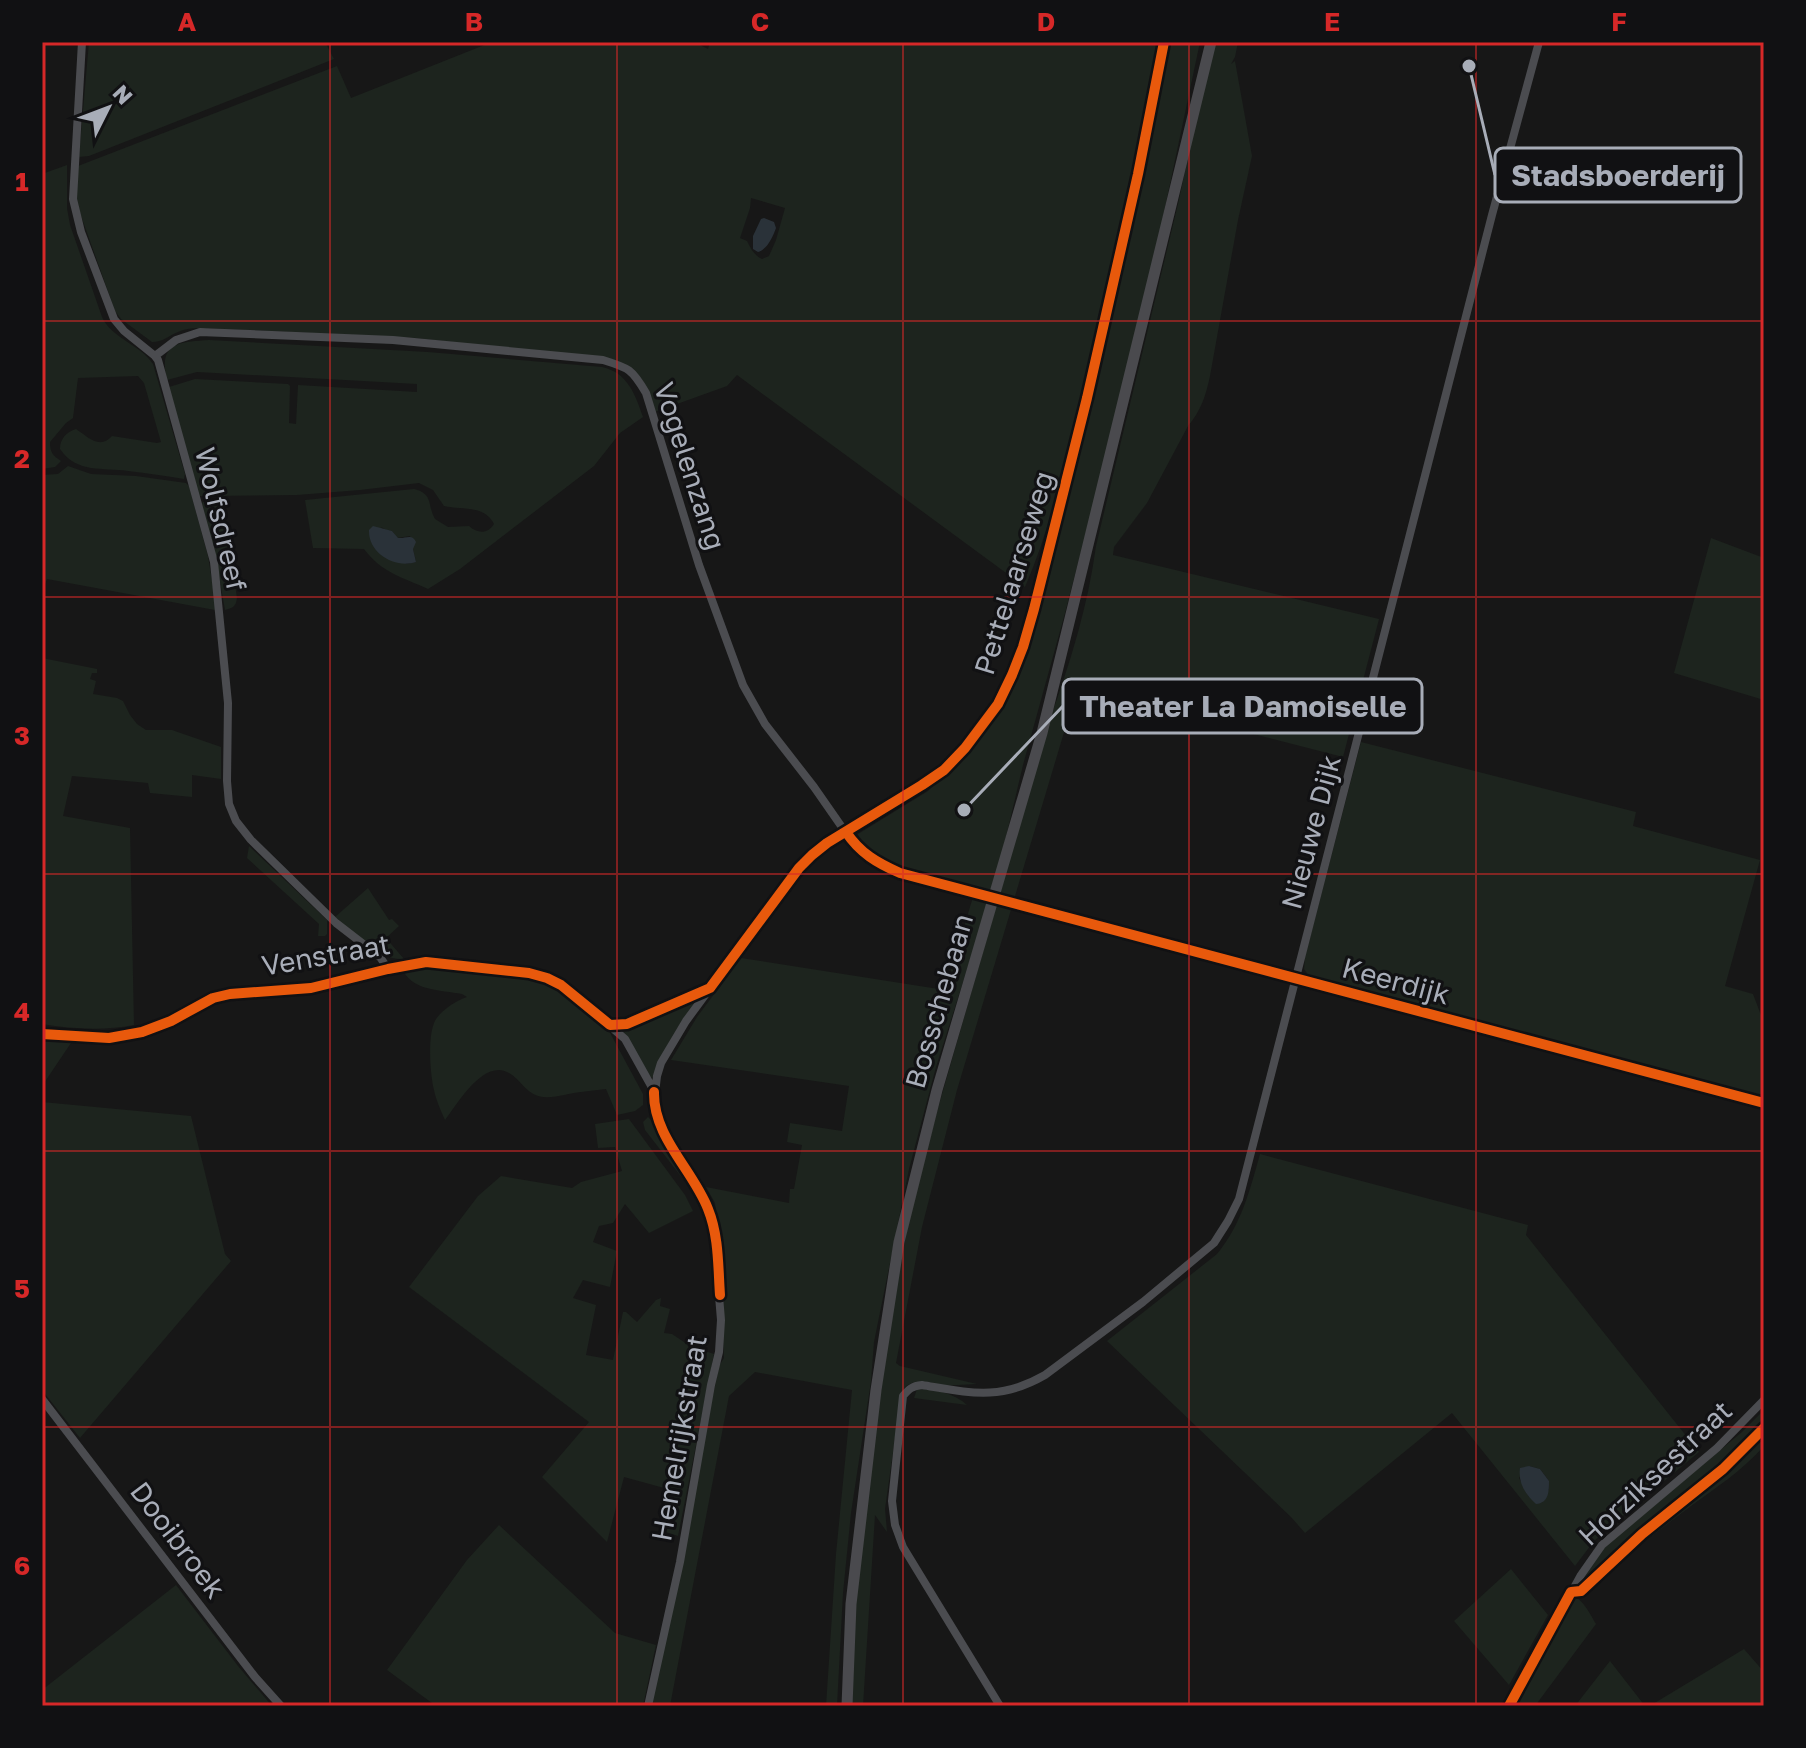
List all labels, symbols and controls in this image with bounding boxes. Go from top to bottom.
text: A [178,6,197,37]
text: B [465,6,483,37]
text: C [751,6,769,37]
text: D [1037,6,1055,37]
text: E [1324,6,1340,37]
text: F [1611,6,1627,37]
north arrow [68,68,148,148]
text: N [108,79,139,110]
callout: Stadsboerderij [1495,148,1741,202]
text: Stadsboerderij [1511,157,1725,193]
text: 1 [15,166,29,197]
street label: Vogelenzang [648,378,733,554]
text: 2 [14,443,30,474]
street label: Wolfsdreef [189,444,254,594]
street label: Pettelaarseweg [967,467,1060,678]
callout: Theater La Damoiselle [1063,679,1422,733]
text: Theater La Damoiselle [1079,688,1407,724]
text: 3 [14,720,30,751]
street label: Nieuwe Dijk [1274,751,1347,912]
street label: Bosschebaan [898,910,979,1092]
street label: Venstraat [259,927,393,982]
street label: Keerdijk [1339,950,1454,1011]
text: 4 [14,996,30,1027]
text: 5 [14,1273,30,1304]
street label: Hemelrijkstraat [644,1332,713,1543]
street label: Horziksestraat [1571,1393,1738,1552]
street label: Dooibroek [124,1475,233,1605]
text: 6 [14,1550,30,1581]

